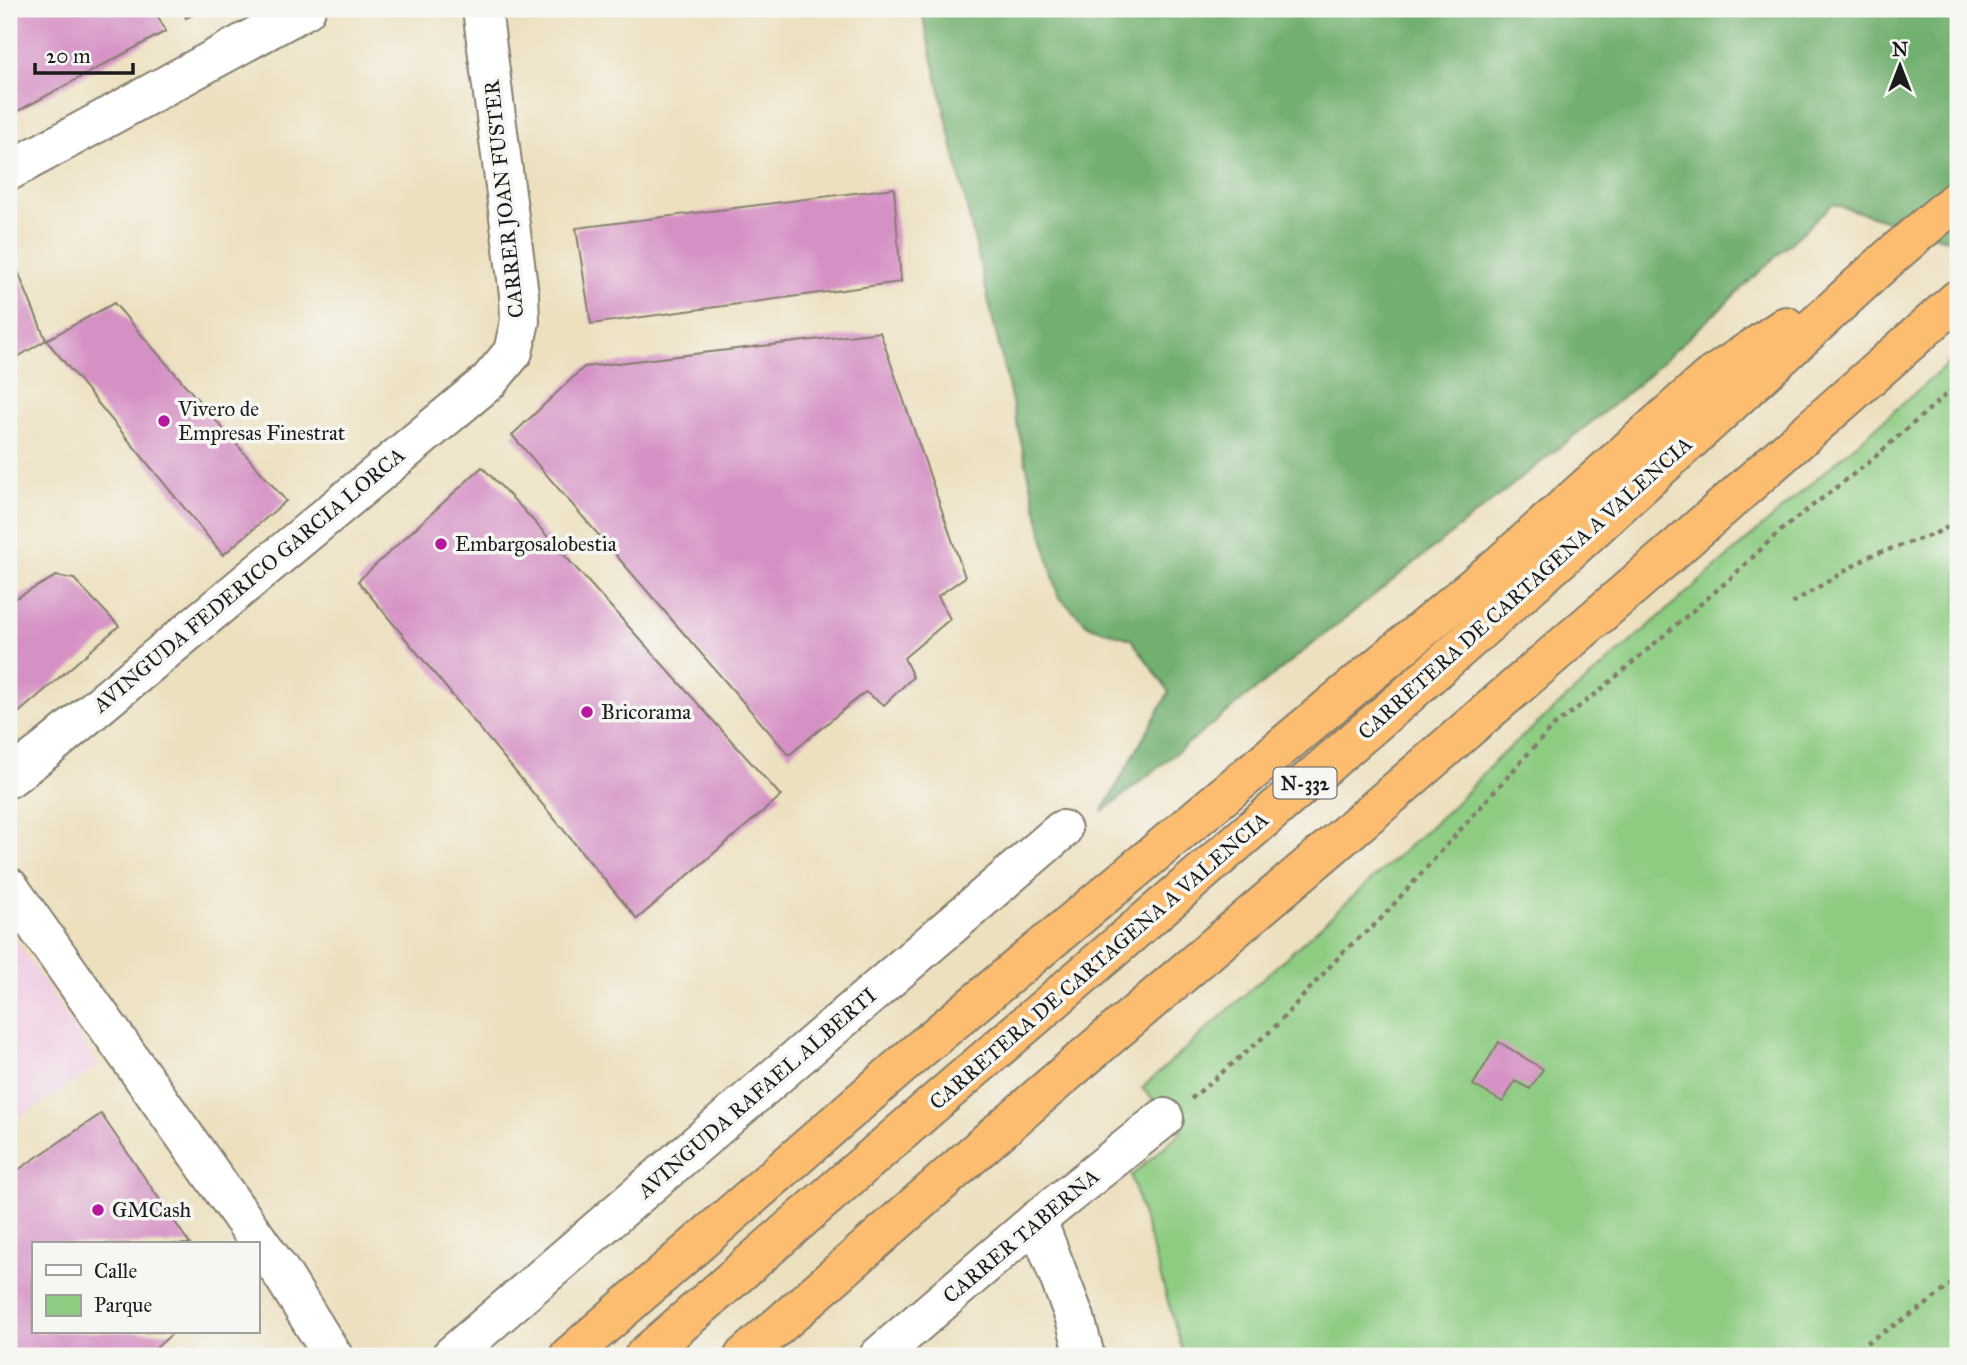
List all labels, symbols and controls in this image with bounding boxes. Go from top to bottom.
scale bar [35,32,133,76]
north arrow [1866,32,1936,102]
text: N [1892,38,1908,61]
text: 20 m [46,43,91,69]
street label: CARRER JOAN FUSTER [478,77,529,319]
place label: Vivero de Empresas Finestrat [177,396,346,446]
marker: Vivero de Empresas Finestrat [156,413,172,429]
street label: CARRETERA DE CARTAGENA A VALENCIA [1353,431,1697,745]
street label: AVINGUDA FEDERICO GARCIA LORCA [87,442,410,719]
place label: Embargosalobestia [455,531,617,557]
marker: Embargosalobestia [433,536,449,552]
place label: Bricorama [601,699,691,725]
marker: Bricorama [579,704,595,720]
road number: N-332 [1274,768,1336,798]
street label: CARRETERA DE CARTAGENA A VALENCIA [924,807,1274,1115]
street label: AVINGUDA RAFAEL ALBERTI [632,982,882,1204]
street label: CARRER TABERNA [938,1163,1104,1309]
place label: GMCash [112,1197,192,1223]
marker: GMCash [90,1202,106,1218]
legend [32,1242,259,1334]
text: Calle [94,1258,137,1284]
text: Parque [94,1292,153,1318]

